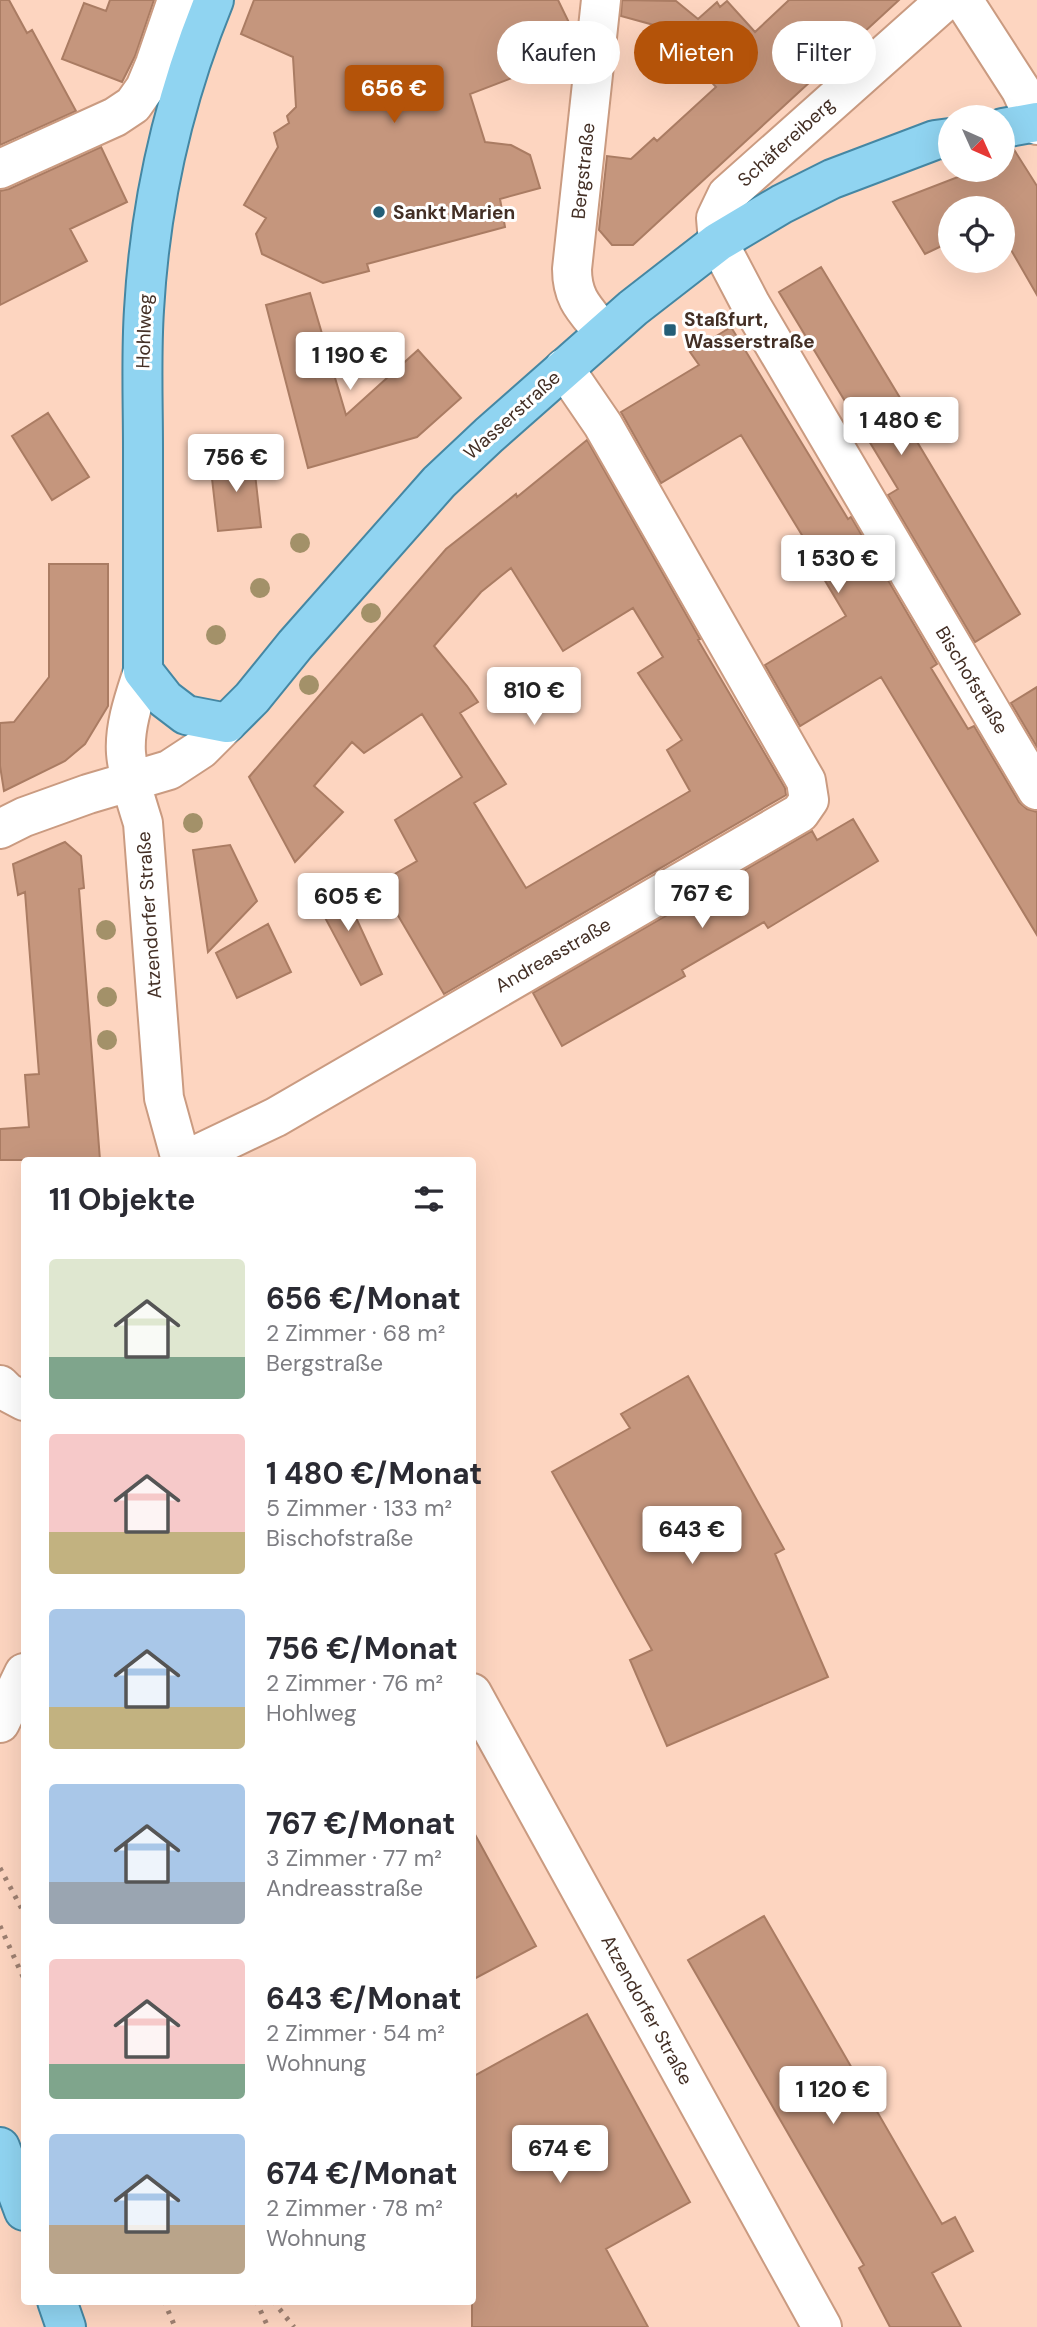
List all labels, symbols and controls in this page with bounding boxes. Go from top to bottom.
chip: Kaufen [497,21,620,84]
chip: Mieten [634,21,758,84]
chip: Filter [772,21,876,84]
pin: 656 € [345,66,443,125]
text: 656 € [361,73,427,103]
street label: Schäfereiberg [732,92,840,192]
north arrow [938,105,1015,182]
map controls [938,105,1015,273]
street label: Bergstraße [566,122,600,220]
button: locate [938,196,1015,273]
place label: Sankt Marien [393,200,515,225]
marker: Sankt Marien [371,204,387,220]
street label: Hohlweg [130,293,158,369]
place label: Staßfurt, Wasserstraße [684,307,815,354]
marker: Staßfurt, Wasserstraße [662,322,678,338]
pin: 1 190 € [285,332,415,392]
text: 1 190 € [312,340,388,370]
street label: Wasserstraße [458,365,566,465]
pin: 1 480 € [836,398,966,457]
text: 1 480 € [859,405,943,435]
pin: 756 € [187,434,285,494]
text: 756 € [204,442,268,472]
pin: 1 530 € [773,536,903,595]
text: 1 530 € [797,543,879,573]
street label: Bischofstraße [930,621,1014,739]
pin: 810 € [485,668,583,727]
text: 810 € [503,675,565,705]
street label: Atzendorfer Straße [131,830,167,1000]
pin: 767 € [653,870,751,930]
pin: 605 € [299,874,397,933]
text: 767 € [671,878,733,908]
text: 605 € [314,881,382,911]
street label: Andreasstraße [491,912,615,998]
text: 11 Objekte [49,1180,195,1219]
icon: filters [410,1180,448,1218]
text: 656 €/Monat [266,1279,461,1318]
icon: home [105,1287,189,1371]
text: 2 Zimmer · 68 m² [266,1318,445,1348]
text: Bergstraße [266,1348,383,1378]
text: 1 480 €/Monat [266,1454,482,1493]
icon: home [105,1462,189,1546]
text: 5 Zimmer · 133 m² [266,1493,452,1523]
pin: 643 € [643,1506,741,1566]
text: 643 € [659,1514,725,1544]
text: Bischofstraße [266,1523,413,1553]
text: 756 €/Monat [266,1629,458,1668]
icon: home [105,1637,189,1721]
text: 2 Zimmer · 76 m² [266,1668,443,1698]
text: Hohlweg [266,1698,357,1728]
text: 767 €/Monat [266,1804,455,1843]
icon: home [105,1812,189,1896]
text: 3 Zimmer · 77 m² [266,1843,442,1873]
text: Andreasstraße [266,1873,423,1903]
street label: Atzendorfer Straße [595,1931,699,2089]
text: 643 €/Monat [266,1979,461,2018]
icon: home [105,1987,189,2071]
text: 2 Zimmer · 54 m² [266,2018,445,2048]
text: Wohnung [266,2048,366,2078]
pin: 1 120 € [768,2066,898,2126]
text: 1 120 € [795,2074,871,2104]
pin: 674 € [511,2126,609,2185]
text: 674 € [528,2133,592,2163]
text: 674 €/Monat [266,2154,457,2193]
icon: home [105,2162,189,2246]
text: 2 Zimmer · 78 m² [266,2193,443,2223]
text: Wohnung [266,2223,366,2253]

